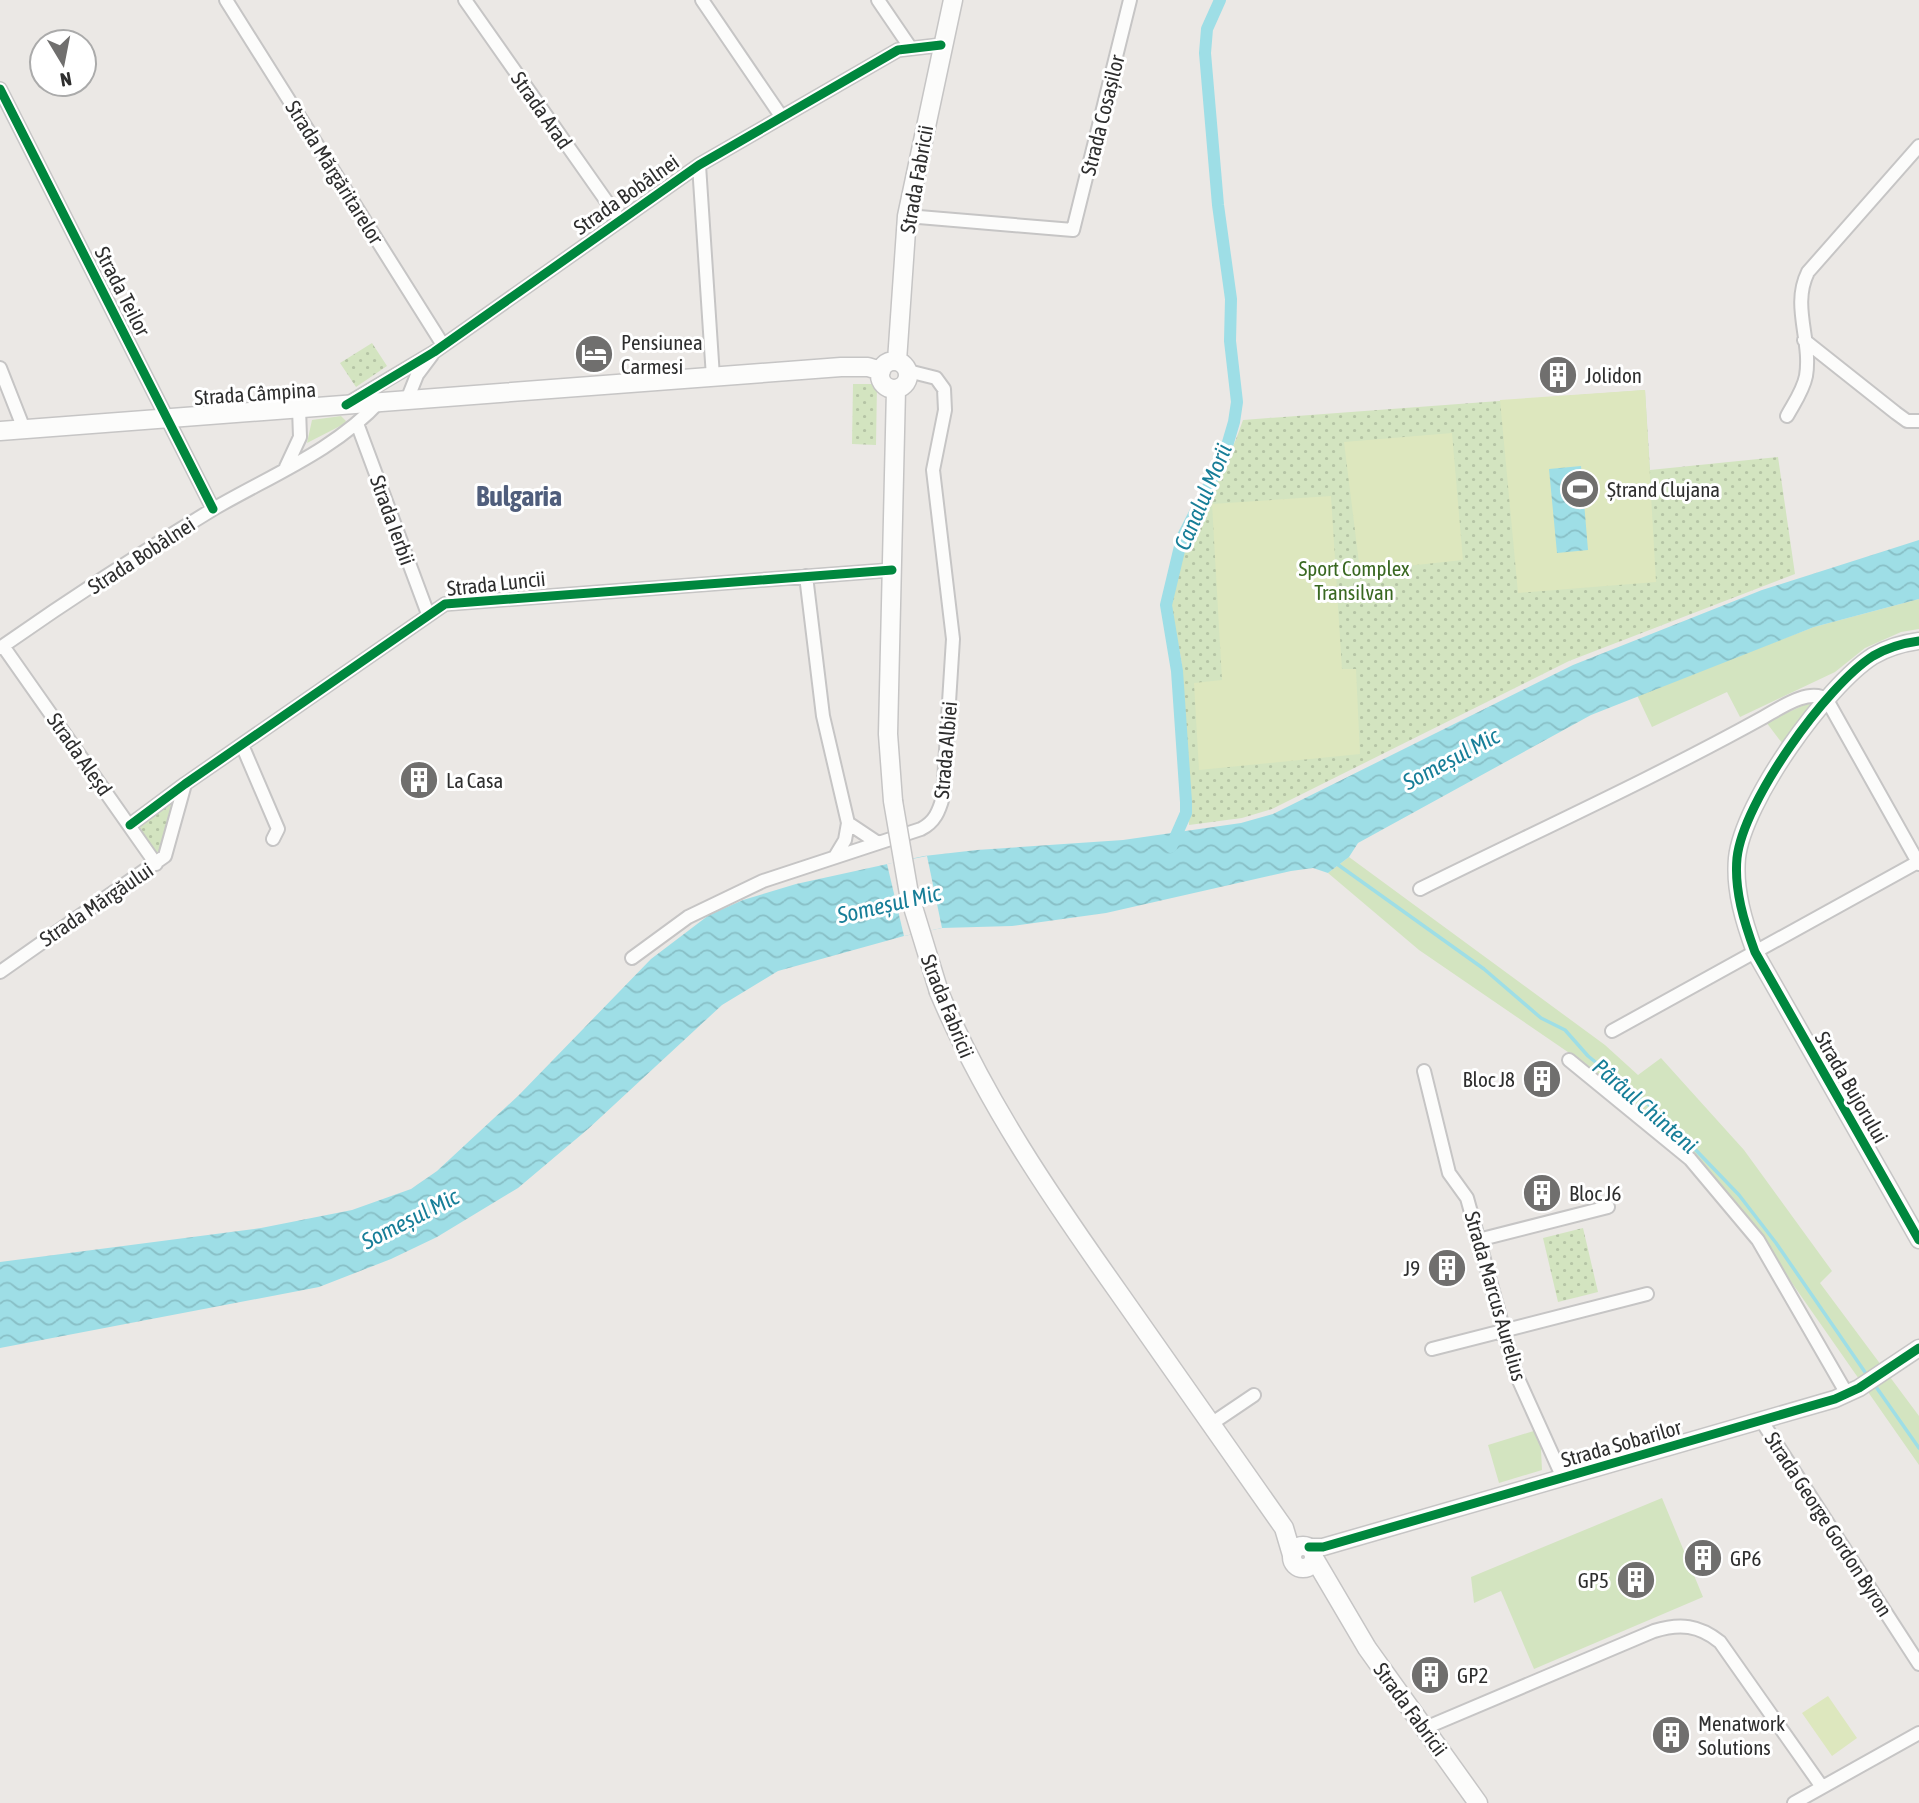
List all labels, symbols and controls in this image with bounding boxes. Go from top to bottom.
north arrow [28,28,98,98]
street label: Strada Cosașilor [1075,52,1129,178]
street label: Strada Arad [507,67,577,153]
text: N [59,68,73,92]
street label: Strada Mărgăritarelor [281,96,389,249]
street label: Strada Fabricii [895,123,937,235]
street label: Strada Bobâlnei [569,149,683,239]
street label: Strada Teilor [90,242,156,340]
place label: Pensiunea Carmesi [621,330,703,378]
hotel icon: Pensiunea Carmesi [573,333,615,375]
building icon: Jolidon [1537,354,1579,396]
place label: Jolidon [1585,363,1642,387]
street label: Strada Câmpina [193,377,317,409]
water label: Canalul Morii [1169,440,1237,554]
sports icon: Ștrand Clujana [1559,468,1601,510]
street label: Strada Ierbii [366,472,420,568]
place label: Ștrand Clujana [1607,477,1720,501]
district label: Bulgaria [476,480,562,512]
street label: Strada Bobâlnei [83,512,199,598]
park label: Sport Complex Transilvan [1298,556,1410,604]
street label: Strada Luncii [446,566,546,600]
street label: Strada Albiei [929,700,961,800]
street label: Strada Aleșd [43,708,117,800]
water label: Someșul Mic [1398,723,1504,796]
building icon: La Casa [398,759,440,801]
place label: La Casa [446,768,503,792]
street label: Strada Mărgăului [35,857,157,951]
water label: Someșul Mic [834,879,944,929]
street label: Strada Fabricii [916,951,980,1061]
street label: Strada Bujorului [1810,1027,1894,1147]
water label: Pârâul Chinteni [1587,1054,1703,1158]
building icon: Bloc J8 [1521,1058,1563,1100]
place label: Bloc J8 [1463,1067,1515,1091]
building icon: Bloc J6 [1521,1172,1563,1214]
place label: Bloc J6 [1569,1181,1622,1205]
water label: Someșul Mic [356,1183,463,1255]
street label: Strada Marcus Aurelius [1460,1208,1532,1384]
building icon: J9 [1426,1247,1468,1289]
place label: J9 [1403,1256,1420,1280]
street label: Strada Sobarilor [1558,1414,1685,1472]
street label: Strada George Gordon Byron [1760,1427,1898,1621]
building icon: GP6 [1682,1537,1724,1579]
place label: GP6 [1730,1546,1761,1570]
building icon: GP5 [1615,1559,1657,1601]
place label: GP5 [1578,1568,1609,1592]
building icon: GP2 [1409,1654,1451,1696]
street label: Strada Fabricii [1369,1658,1453,1760]
place label: GP2 [1457,1663,1488,1687]
place label: Menatwork Solutions [1698,1711,1785,1759]
building icon: Menatwork Solutions [1650,1714,1692,1756]

